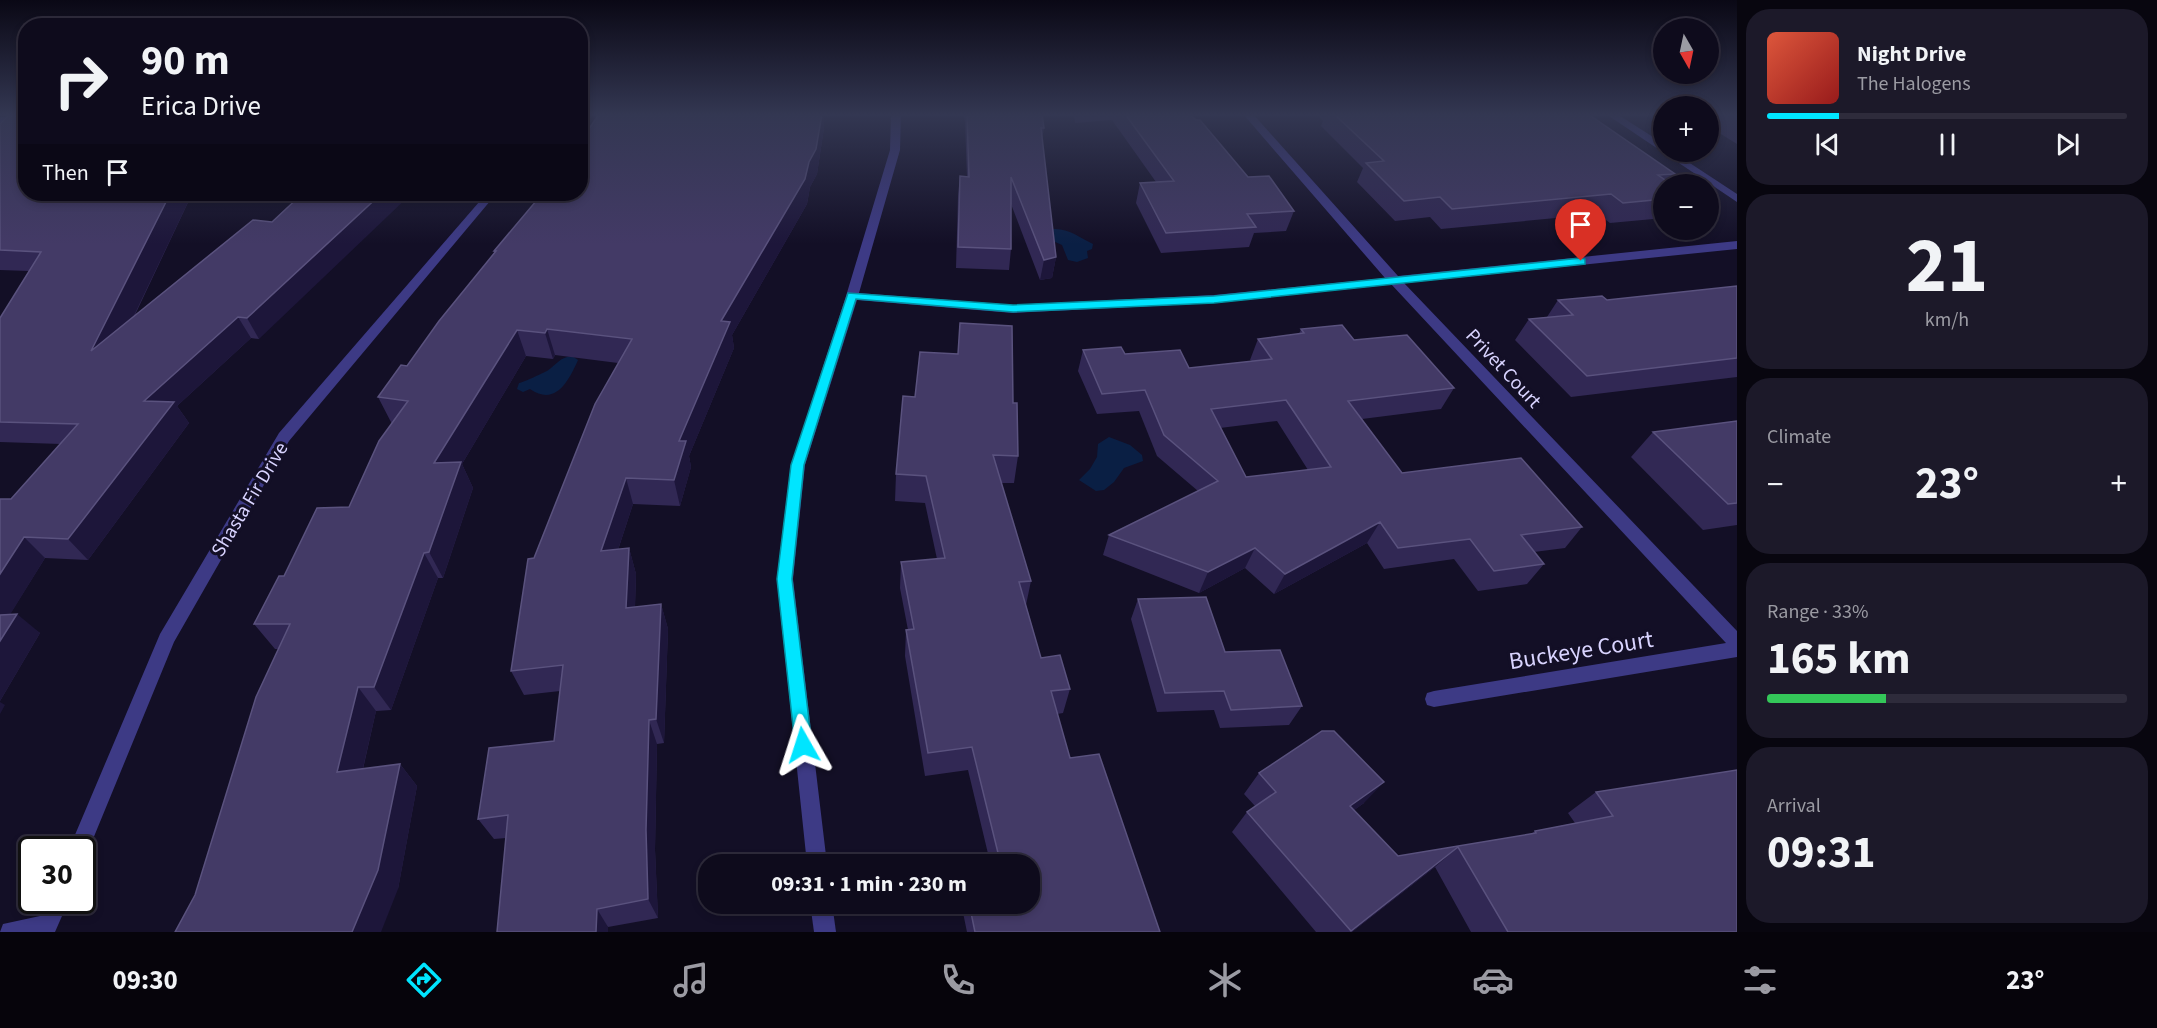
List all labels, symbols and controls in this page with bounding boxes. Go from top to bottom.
north arrow [1653,18,1719,84]
map controls [1653,18,1719,240]
text: 90 m [141,31,230,91]
text: Night Drive [1857,38,1966,70]
icon: right [42,42,120,120]
text: The Halogens [1857,70,1971,98]
text: Erica Drive [141,87,261,126]
button: + [1653,96,1719,162]
icon: previous [1811,128,1844,161]
icon: pause [1931,128,1964,161]
icon: next [2051,128,2084,161]
icon: arrive [101,156,134,189]
text: Then [42,157,89,189]
button: − [1653,174,1719,240]
pin [1555,199,1606,261]
icon: arrive [1564,208,1597,241]
text: 21 [1906,211,1988,322]
text: km/h [1925,306,1969,334]
street label: Privet Court [1459,323,1548,415]
text: Climate [1767,423,1831,451]
street label: Shasta Fir Drive [205,437,295,562]
text: 23° [1915,452,1979,516]
text: − [1767,461,1783,508]
text: + [2111,461,2127,508]
text: Range · 33% [1767,598,1868,626]
street label: Buckeye Court [1506,622,1656,679]
text: 165 km [1767,627,1911,691]
position arrow [771,713,835,777]
text: Arrival [1767,792,1821,820]
text: 09:31 [1767,821,1876,885]
speed limit sign: 30 [18,836,96,914]
text: 09:31 · 1 min · 230 m [771,868,967,900]
icon: directions [403,959,445,1001]
icon: music [670,959,712,1001]
icon: phone [937,959,979,1001]
icon: climate [1204,959,1246,1001]
icon: car [1472,959,1514,1001]
icon: filters [1739,959,1781,1001]
text: 09:30 [113,961,178,1000]
text: 23° [2006,961,2044,1000]

